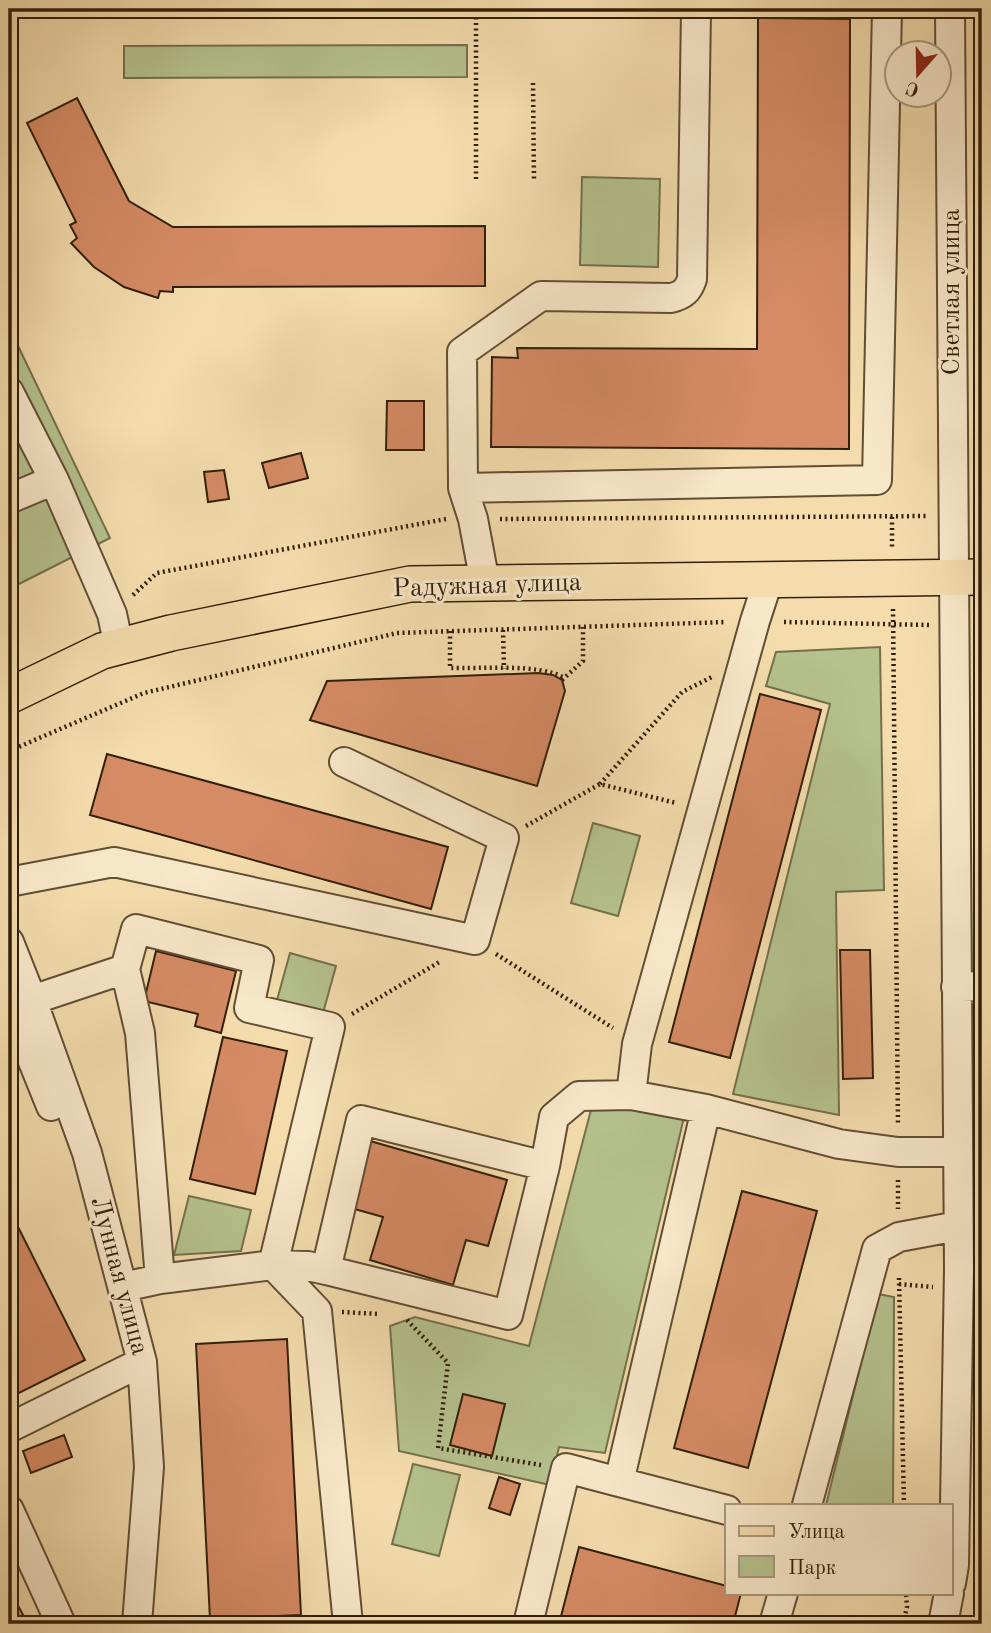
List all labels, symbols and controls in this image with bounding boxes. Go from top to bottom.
north arrow [883,38,953,108]
text: С [904,77,922,99]
street label: Светлая улица [939,208,965,375]
street label: Радужная улица [392,570,582,602]
street label: Лунная улица [85,1194,153,1358]
legend [725,1504,953,1594]
text: Улица [788,1522,845,1543]
text: Парк [788,1558,837,1579]

